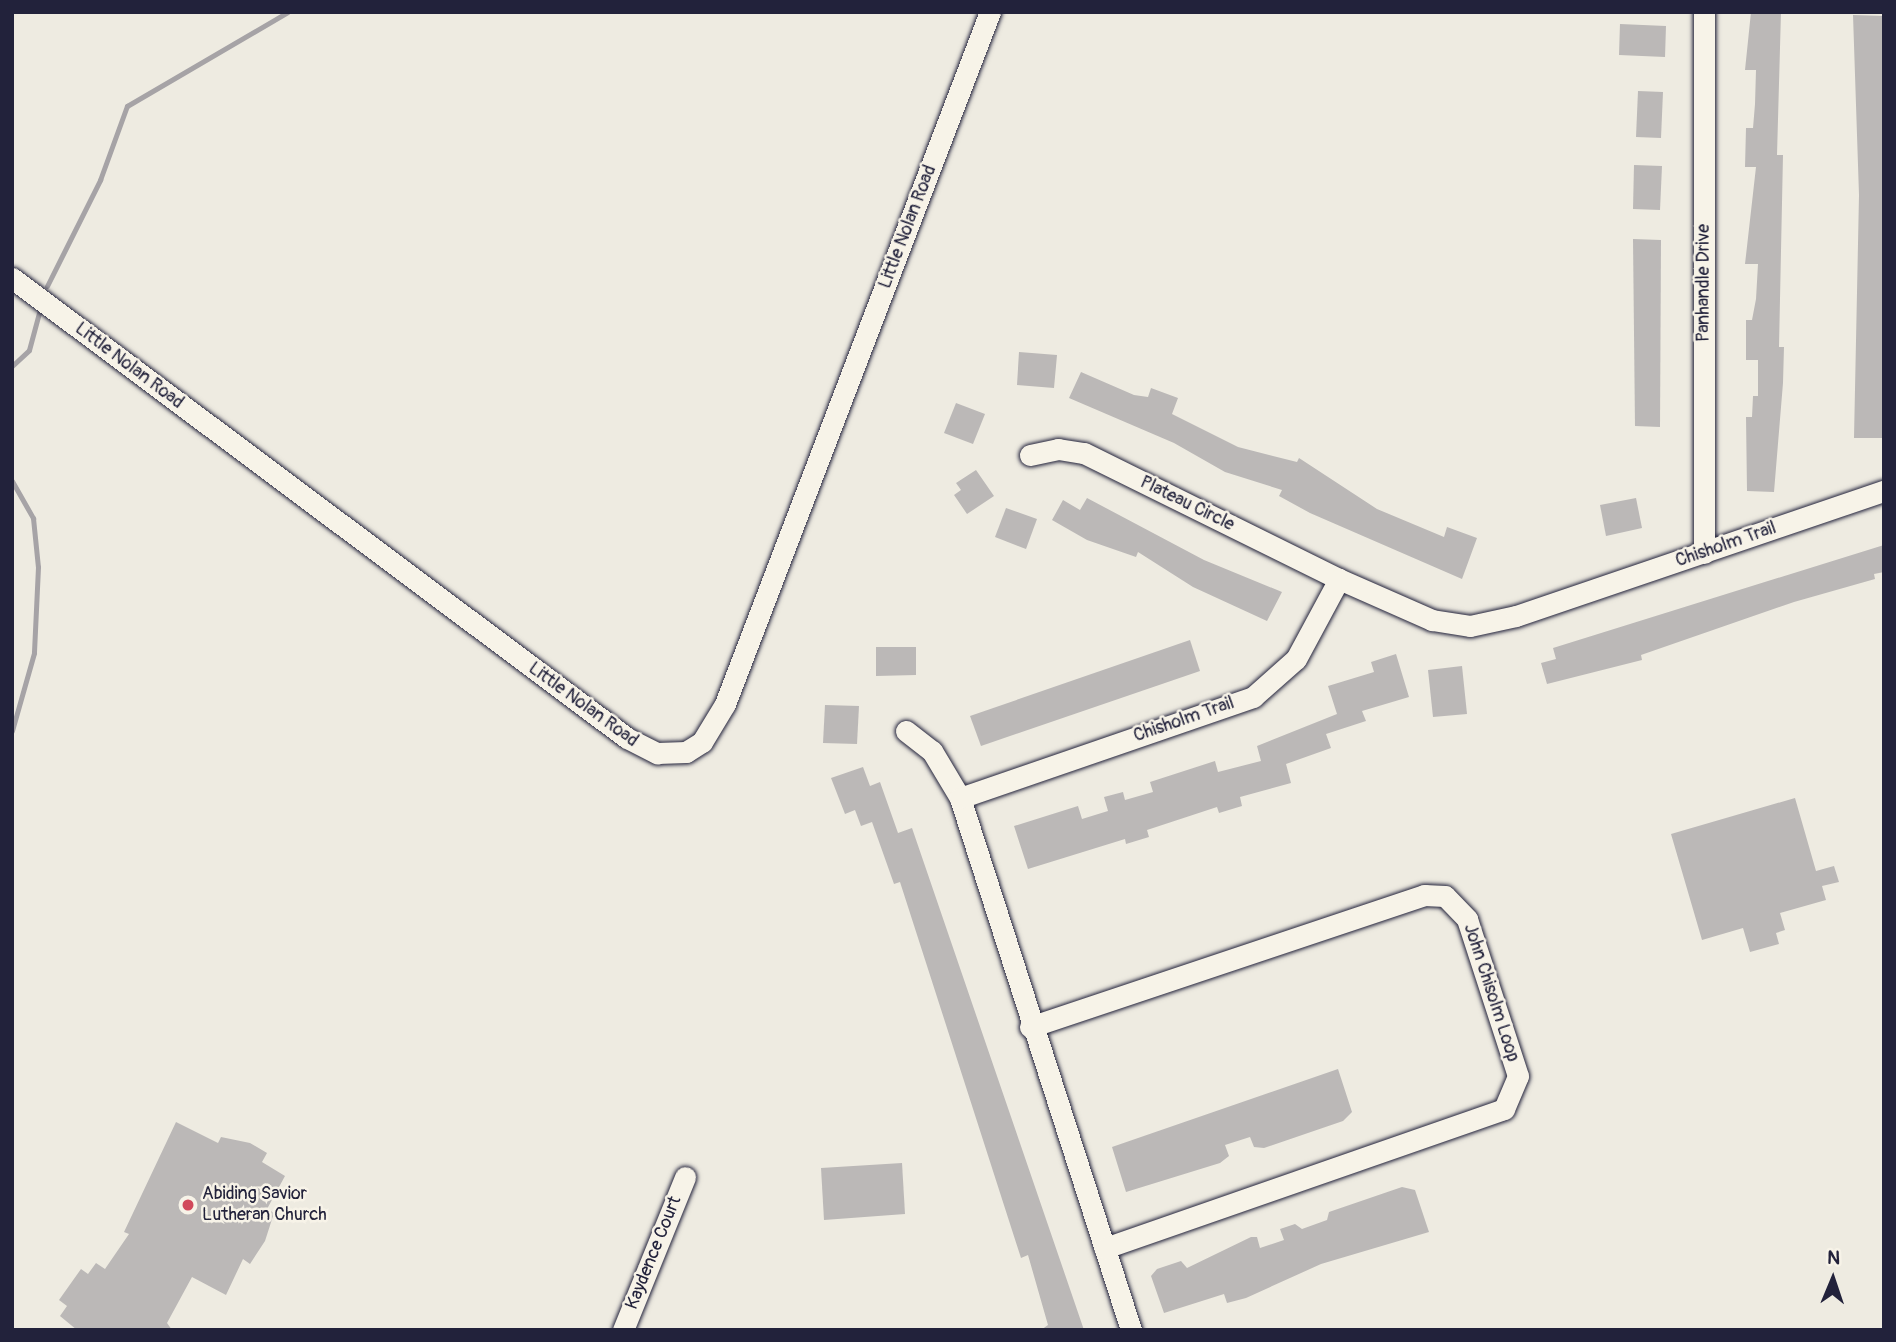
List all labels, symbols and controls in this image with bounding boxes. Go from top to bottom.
street label: Little Nolan Road [875,162,941,292]
street label: Panhandle Drive [1693,224,1715,342]
street label: Little Nolan Road [70,318,188,414]
street label: Plateau Circle [1136,472,1238,536]
street label: Chisholm Trail [1673,518,1779,572]
street label: Little Nolan Road [524,658,642,752]
street label: Chisholm Trail [1131,693,1237,747]
street label: John Chisolm Loop [1459,921,1523,1065]
place label: Abiding Savior Lutheran Church [202,1184,327,1226]
street label: Kaydence Court [622,1193,686,1313]
marker: Abiding Savior Lutheran Church [180,1197,196,1213]
north arrow [1798,1244,1868,1314]
text: N [1827,1246,1841,1270]

